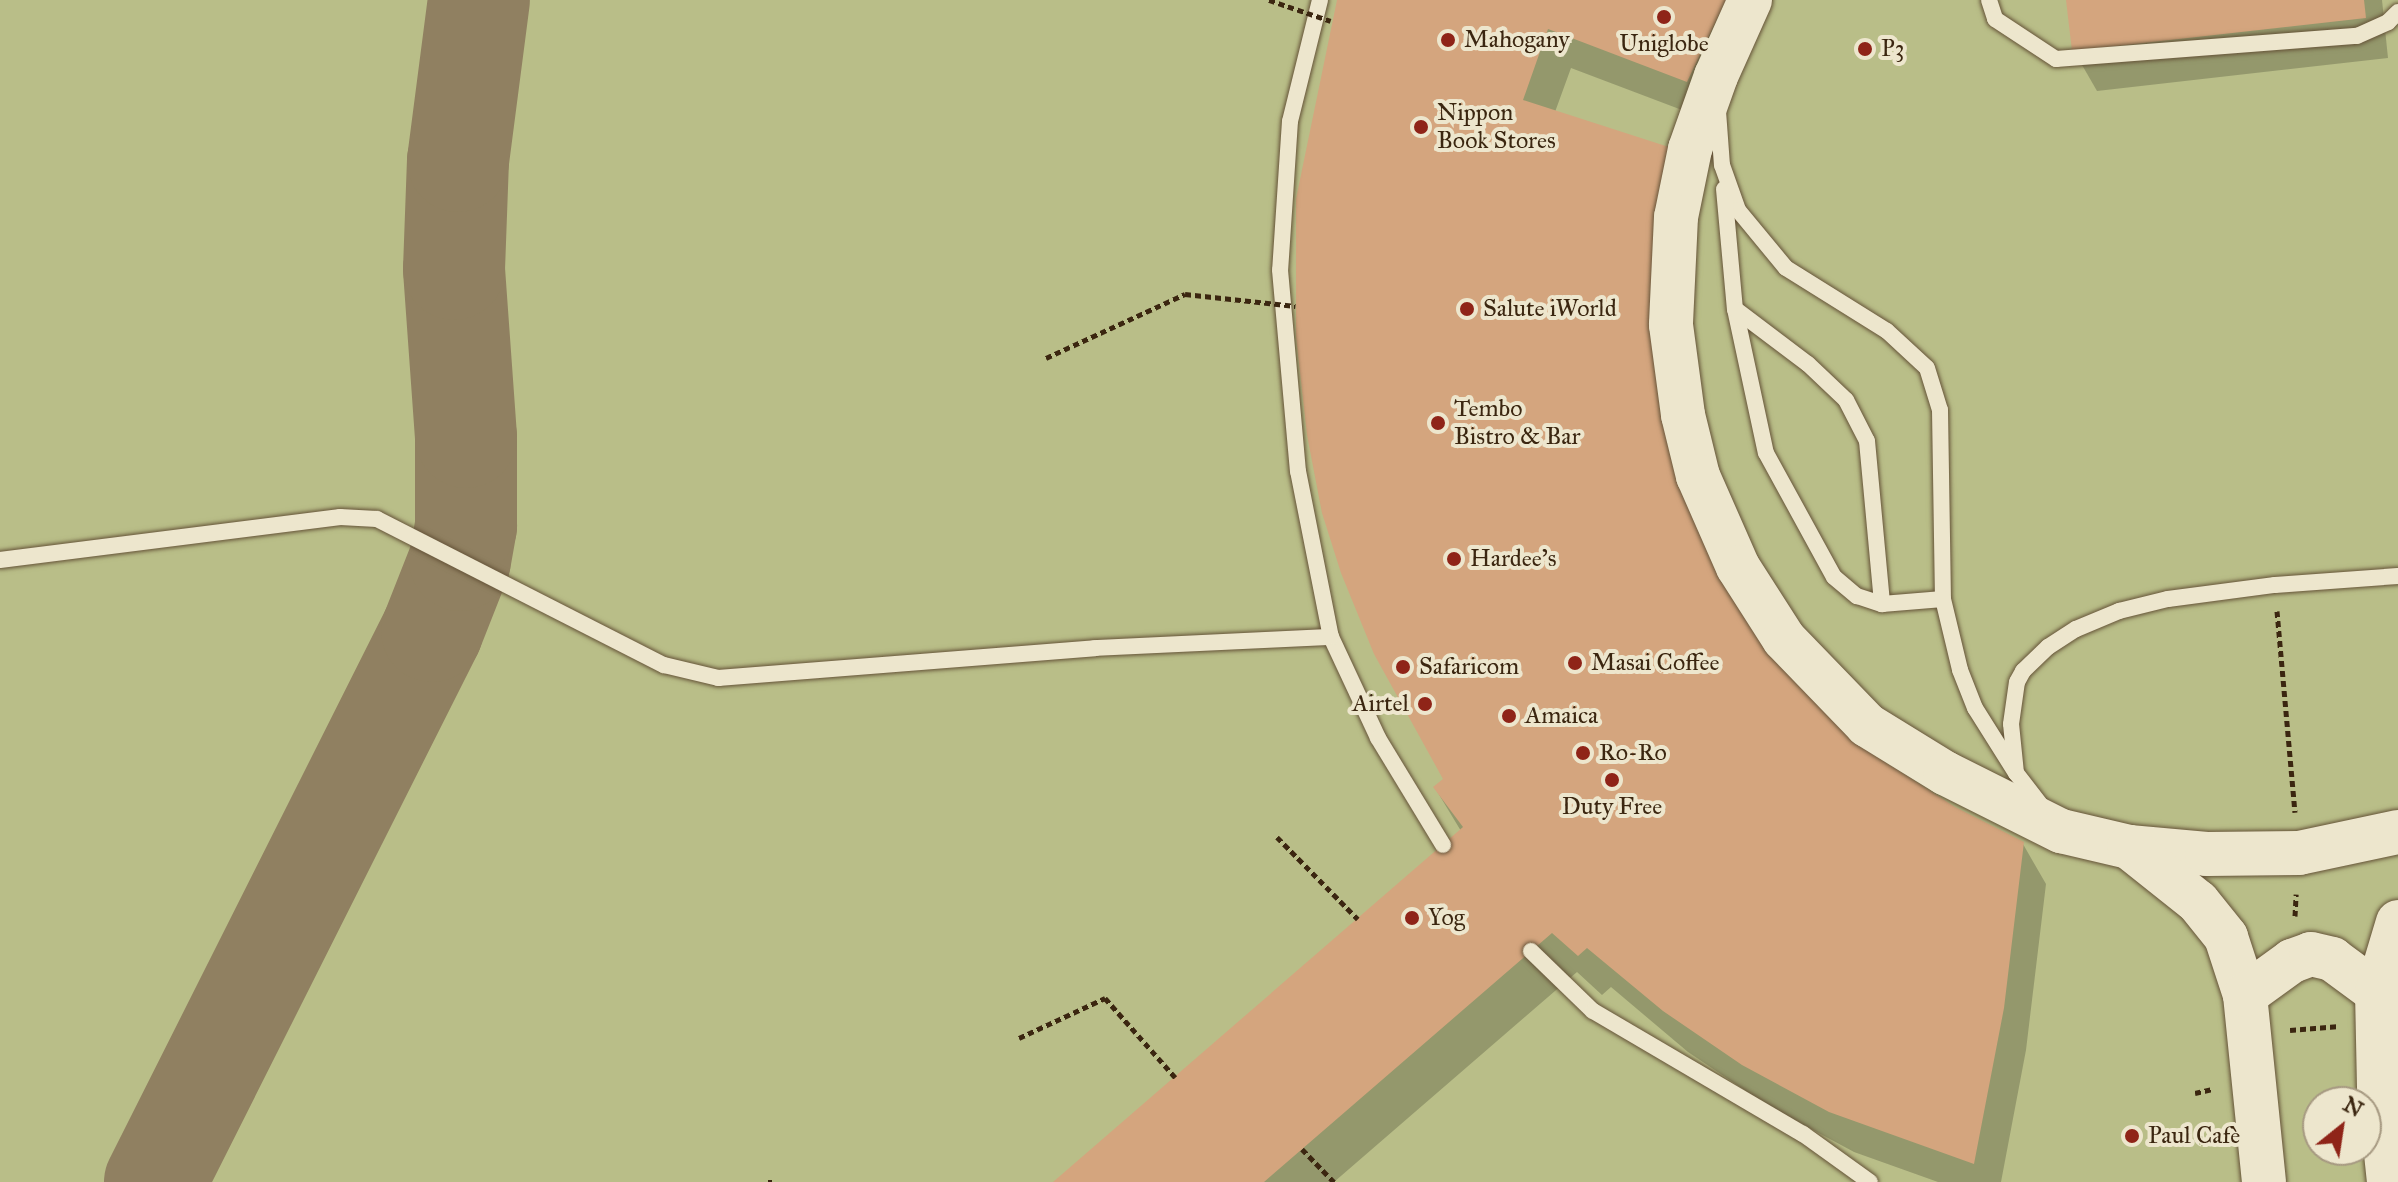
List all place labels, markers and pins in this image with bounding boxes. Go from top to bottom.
marker: Uniglobe [1655,8,1673,26]
place label: Mahogany [1464,26,1570,54]
place label: Uniglobe [1619,30,1709,58]
marker: Mahogany [1439,31,1457,49]
place label: P3 [1881,35,1904,63]
marker: P3 [1856,40,1874,58]
place label: Nippon Book Stores [1437,99,1556,155]
marker: Nippon Book Stores [1412,118,1430,136]
place label: Salute iWorld [1483,295,1617,323]
marker: Salute iWorld [1458,300,1476,318]
place label: Tembo Bistro & Bar [1454,395,1580,451]
marker: Tembo Bistro & Bar [1429,414,1447,432]
place label: Hardee's [1470,545,1556,573]
marker: Hardee's [1445,550,1463,568]
place label: Masai Coffee [1591,649,1720,677]
place label: Safaricom [1419,653,1519,681]
marker: Masai Coffee [1566,654,1584,672]
marker: Safaricom [1394,658,1412,676]
place label: Airtel [1352,690,1409,718]
marker: Airtel [1416,695,1434,713]
place label: Amaica [1525,702,1598,730]
marker: Amaica [1500,707,1518,725]
place label: Ro-Ro [1599,739,1667,767]
marker: Ro-Ro [1574,744,1592,762]
marker: Duty Free [1603,771,1621,789]
place label: Duty Free [1562,793,1662,821]
place label: Yog [1428,904,1465,932]
marker: Yog [1403,909,1421,927]
place label: Paul Cafè [2148,1122,2240,1150]
marker: Paul Cafè [2123,1127,2141,1145]

